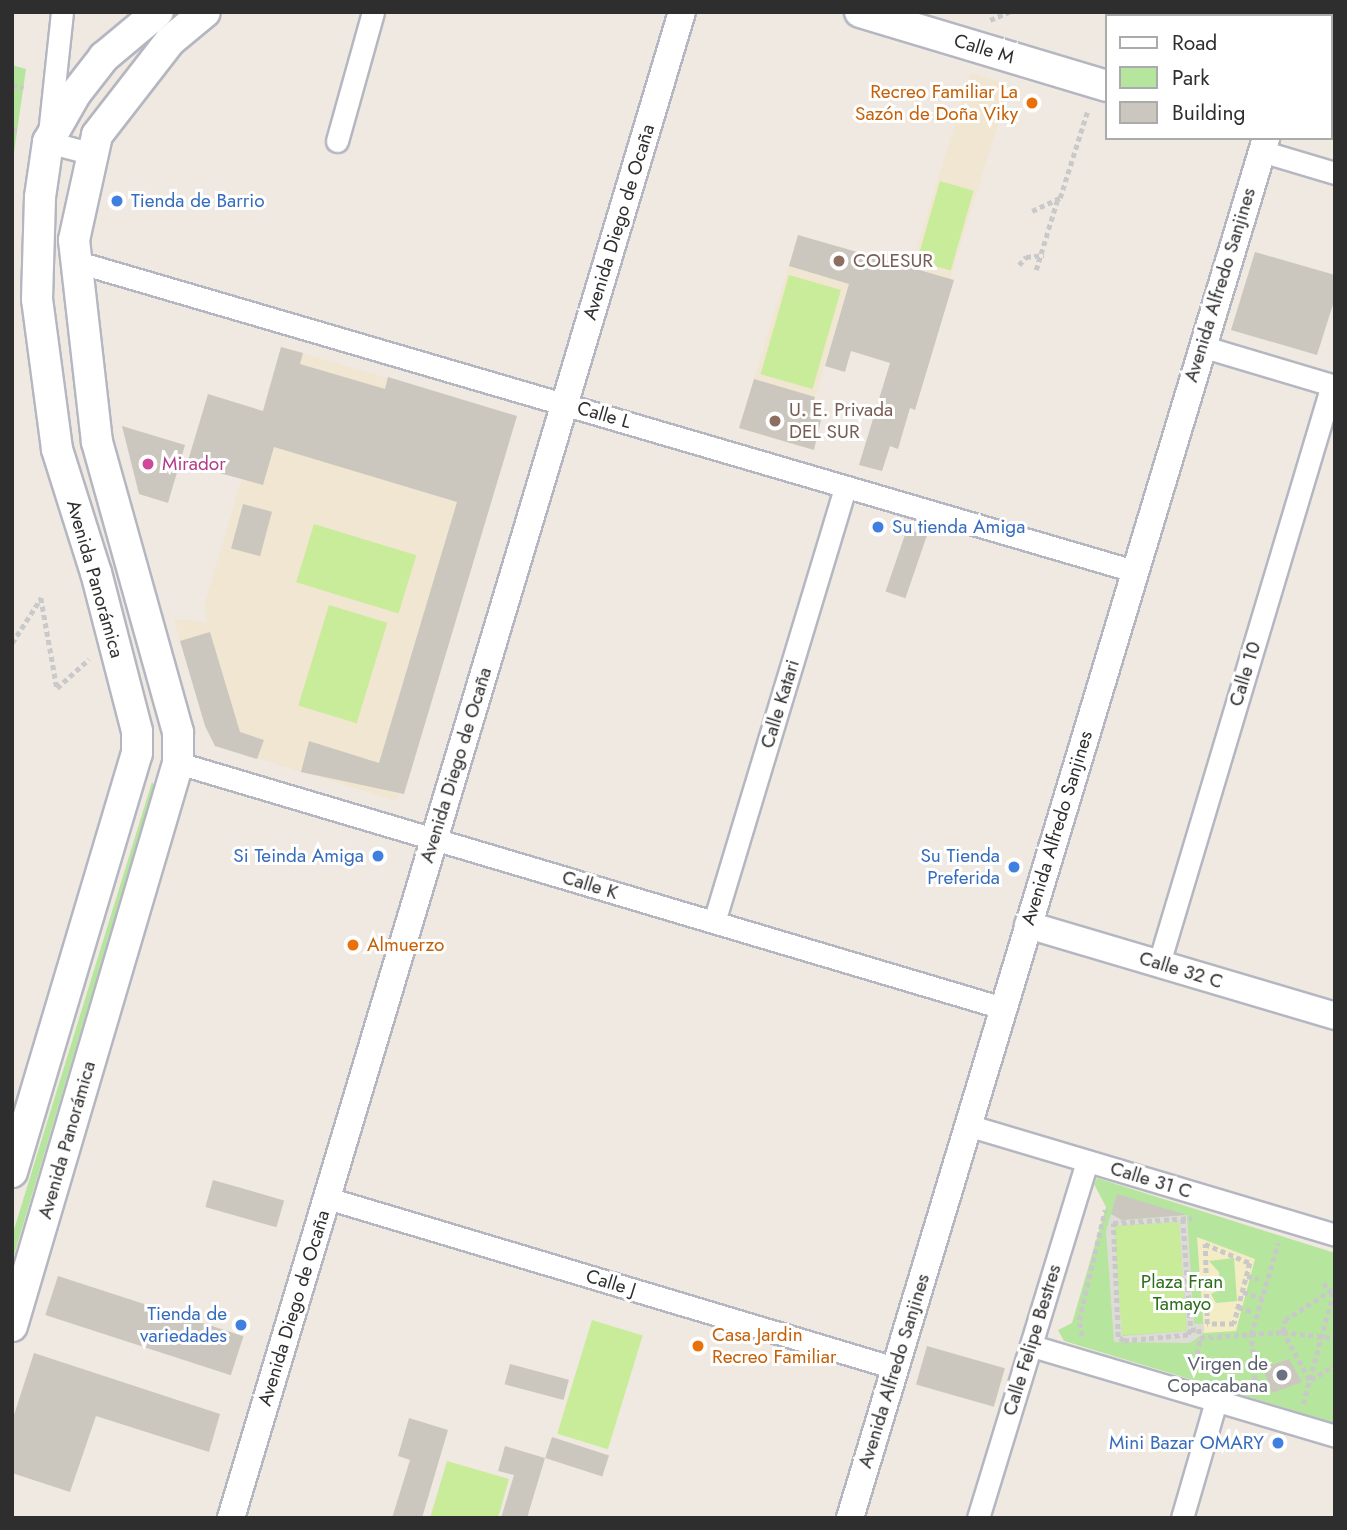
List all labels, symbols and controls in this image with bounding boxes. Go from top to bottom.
legend [1106,14,1333,140]
text: Road [1172,28,1217,58]
street label: Calle M [951,29,1017,69]
text: Park [1172,63,1209,93]
place label: Recreo Familiar La Sazón de Doña Viky [855,81,1018,125]
marker: Recreo Familiar La Sazón de Doña Viky [1024,95,1040,111]
text: Building [1172,98,1245,128]
street label: Avenida Diego de Ocaña [578,121,660,323]
street label: Avenida Alfredo Sanjines [1180,185,1260,385]
place label: Tienda de Barrio [131,190,265,212]
marker: Tienda de Barrio [109,193,125,209]
place label: COLESUR [853,250,933,272]
marker: COLESUR [831,253,847,269]
street label: Calle L [574,396,634,434]
place label: U. E. Privada DEL SUR [789,399,893,443]
marker: U. E. Privada DEL SUR [767,413,783,429]
place label: Mirador [162,453,226,475]
marker: Mirador [140,456,156,472]
street label: Avenida Panorámica [62,497,128,661]
place label: Su tienda Amiga [892,516,1025,538]
marker: Su tienda Amiga [870,519,886,535]
street label: Calle 10 [1224,639,1266,709]
street label: Calle Katari [756,657,804,751]
street label: Avenida Diego de Ocaña [415,664,497,866]
street label: Avenida Alfredo Sanjines [1017,728,1097,928]
place label: Si Teinda Amiga [233,845,364,867]
place label: Su Tienda Preferida [920,845,1000,889]
marker: Si Teinda Amiga [370,848,386,864]
marker: Su Tienda Preferida [1006,859,1022,875]
street label: Calle K [559,866,621,904]
place label: Almuerzo [367,934,444,956]
marker: Almuerzo [345,937,361,953]
street label: Calle 32 C [1136,946,1226,994]
street label: Avenida Panorámica [34,1058,100,1222]
street label: Calle 31 C [1107,1157,1195,1203]
street label: Avenida Diego de Ocaña [253,1207,335,1409]
street label: Calle Felipe Bestres [998,1262,1066,1418]
street label: Calle J [583,1265,639,1301]
street label: Avenida Alfredo Sanjines [854,1271,934,1471]
park label: Plaza Fran Tamayo [1141,1271,1223,1315]
place label: Tienda de variedades [140,1303,227,1347]
marker: Tienda de variedades [233,1317,249,1333]
place label: Casa Jardin Recreo Familiar [712,1324,836,1368]
marker: Casa Jardin Recreo Familiar [690,1338,706,1354]
place label: Virgen de Copacabana [1167,1353,1268,1397]
marker: Virgen de Copacabana [1274,1367,1290,1383]
place label: Mini Bazar OMARY [1109,1432,1264,1454]
marker: Mini Bazar OMARY [1270,1435,1286,1451]

